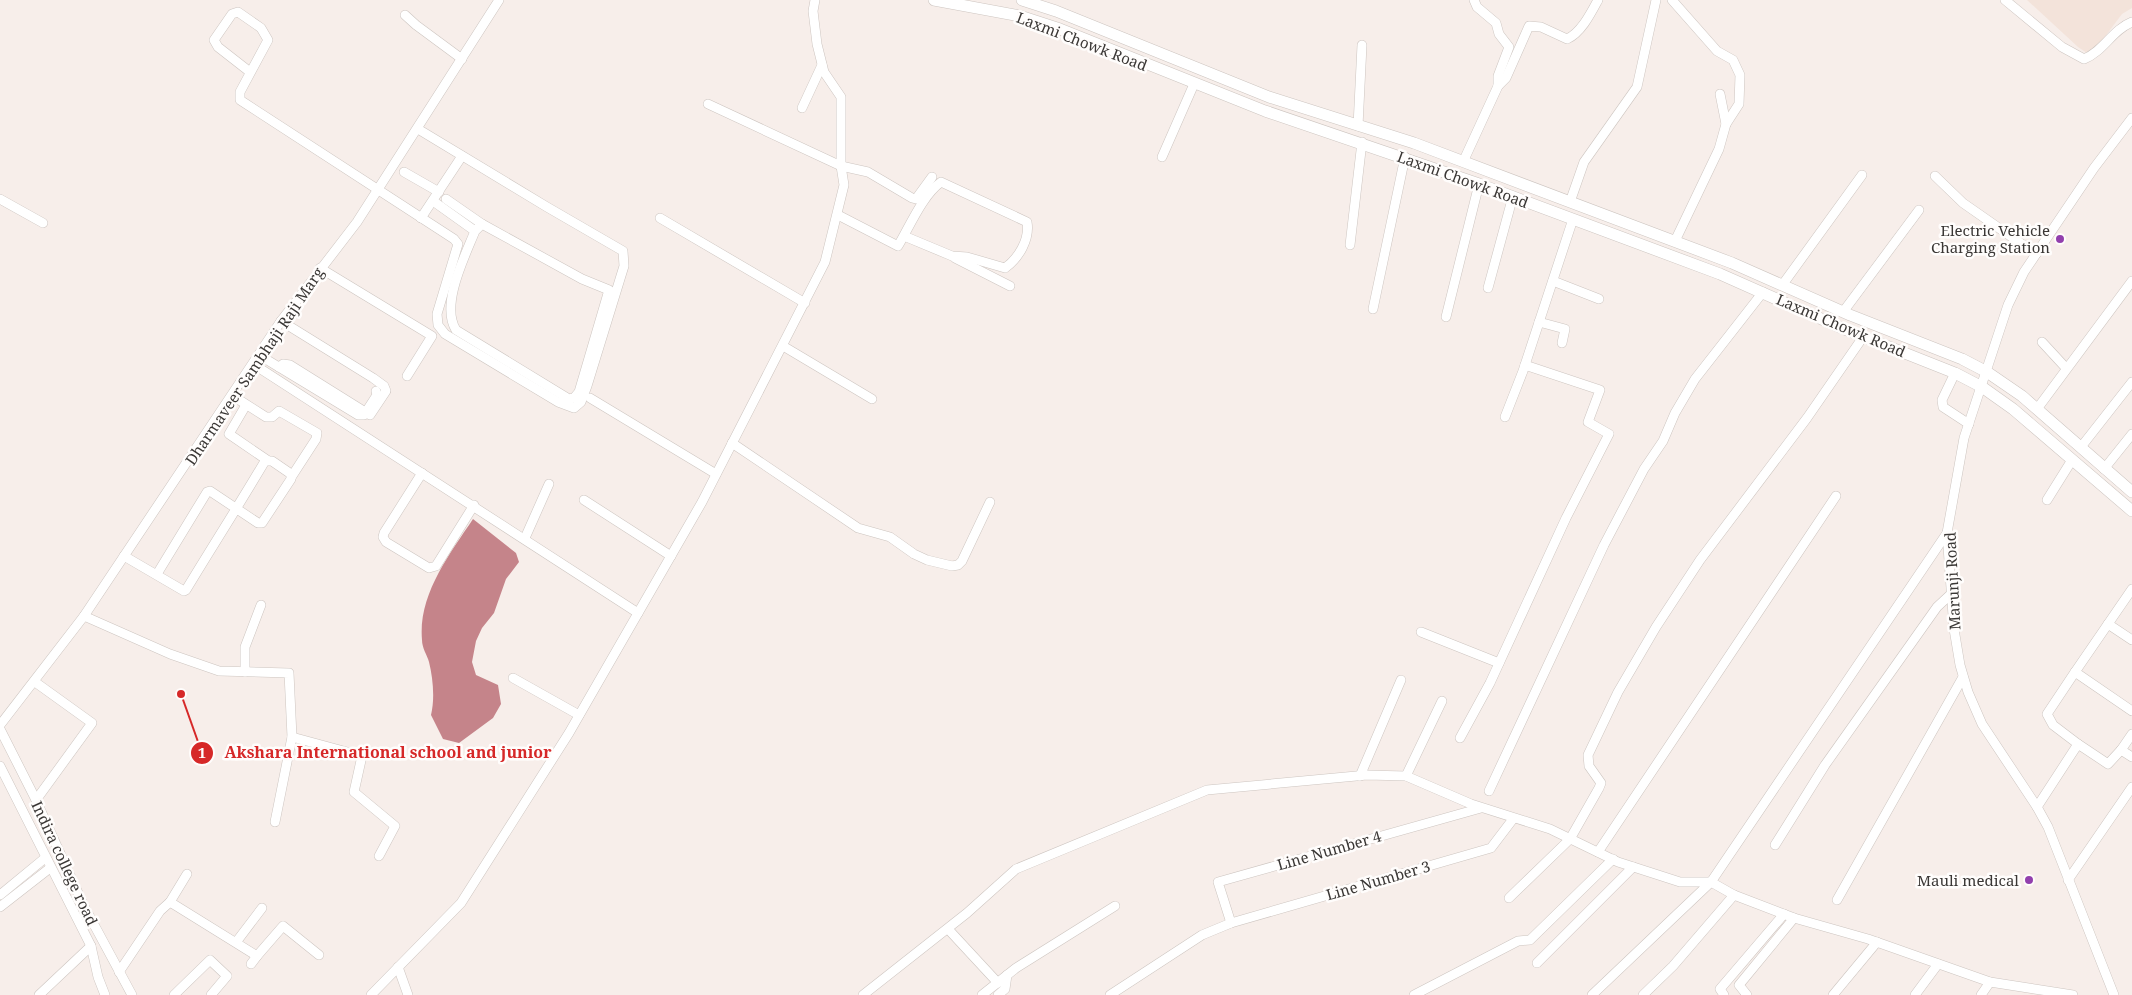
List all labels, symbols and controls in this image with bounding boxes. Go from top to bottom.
street label: Laxmi Chowk Road [1014,7,1150,75]
street label: Laxmi Chowk Road [1395,146,1531,212]
place label: Electric Vehicle Charging Station [1931,220,2050,257]
marker: Electric Vehicle Charging Station [2054,233,2066,245]
street label: Dharmaveer Sambhaji Raji Marg [180,263,328,469]
street label: Laxmi Chowk Road [1773,289,1909,361]
street label: Marunji Road [1939,531,1965,631]
callout: Akshara International school and junior [190,737,562,768]
text: Akshara International school and junior [224,741,552,763]
text: 1 [198,742,206,762]
street label: Indira college road [27,798,103,928]
street label: Line Number 4 [1275,825,1384,874]
street label: Line Number 3 [1324,856,1432,904]
place label: Mauli medical [1917,870,2019,890]
marker: Mauli medical [2023,874,2035,886]

